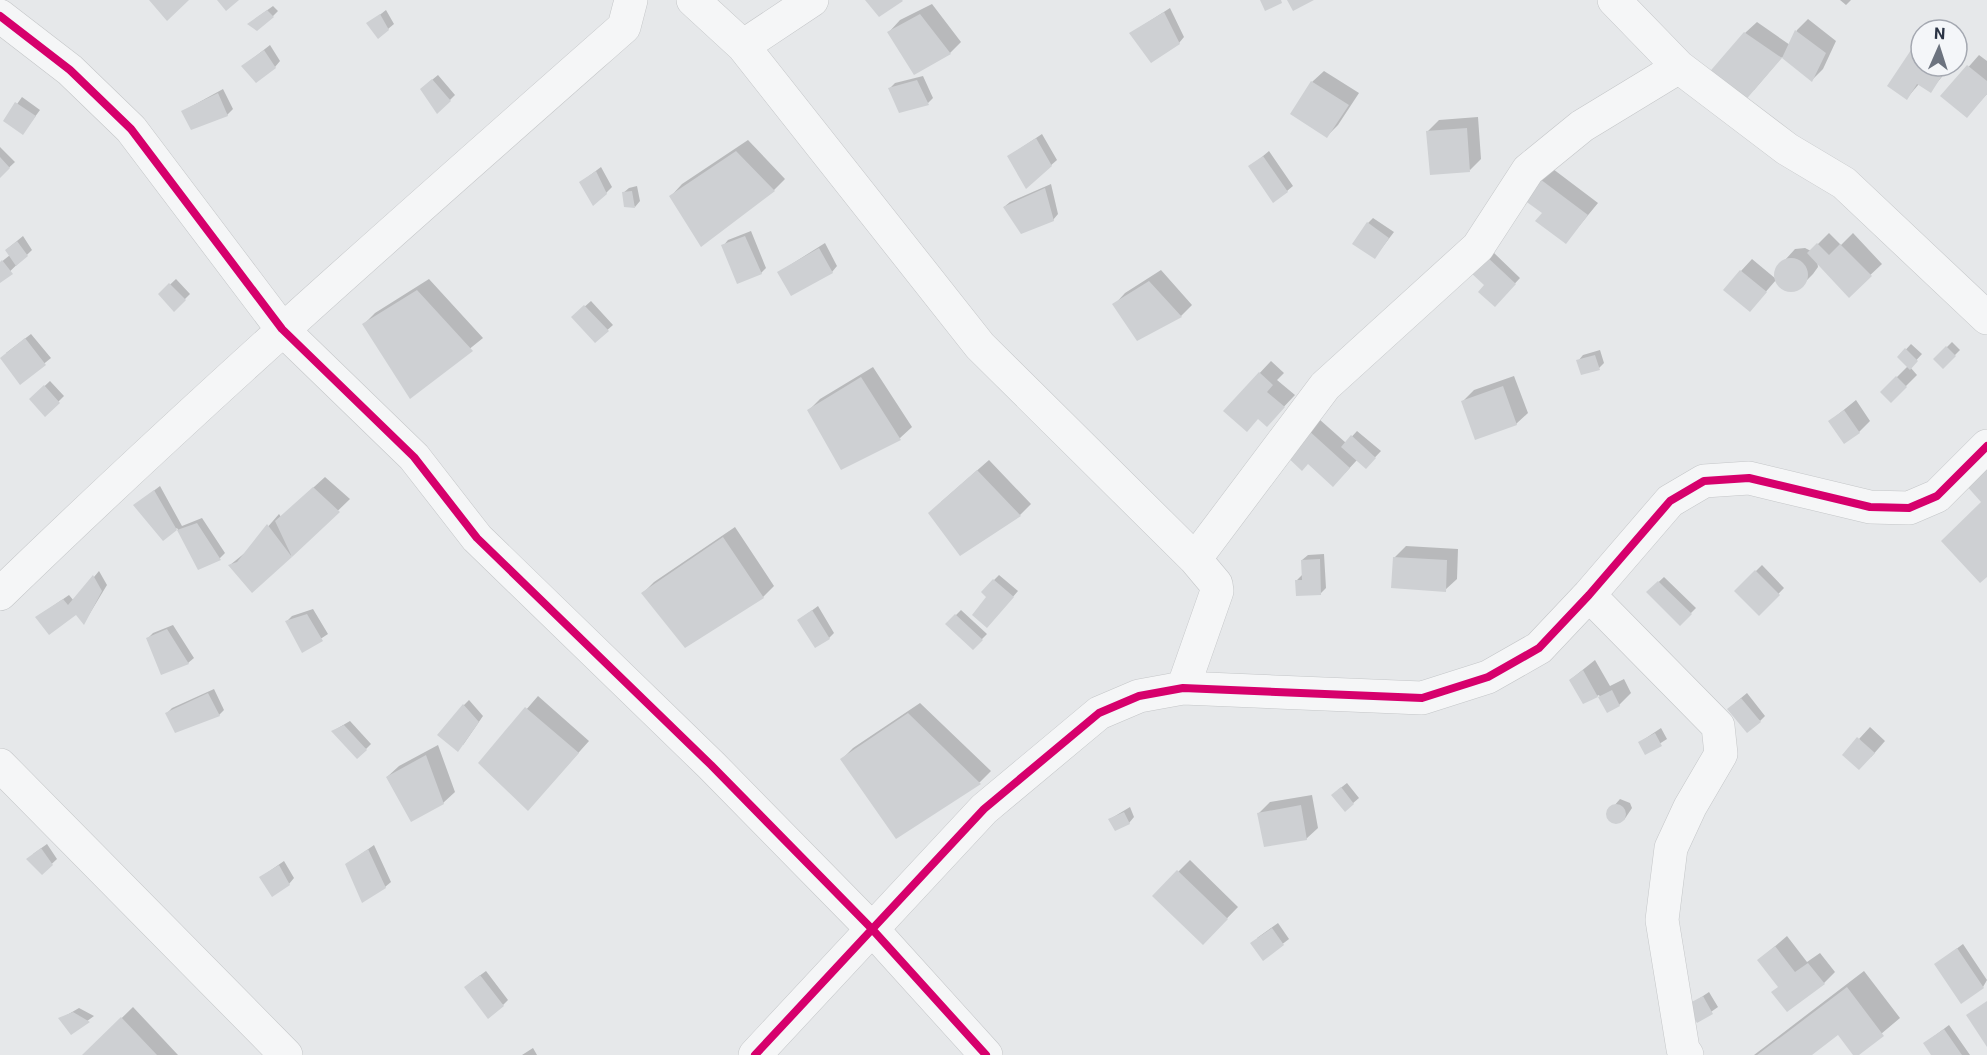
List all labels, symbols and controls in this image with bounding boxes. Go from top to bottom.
north arrow [1909,18,1969,78]
text: N [1934,24,1946,43]

